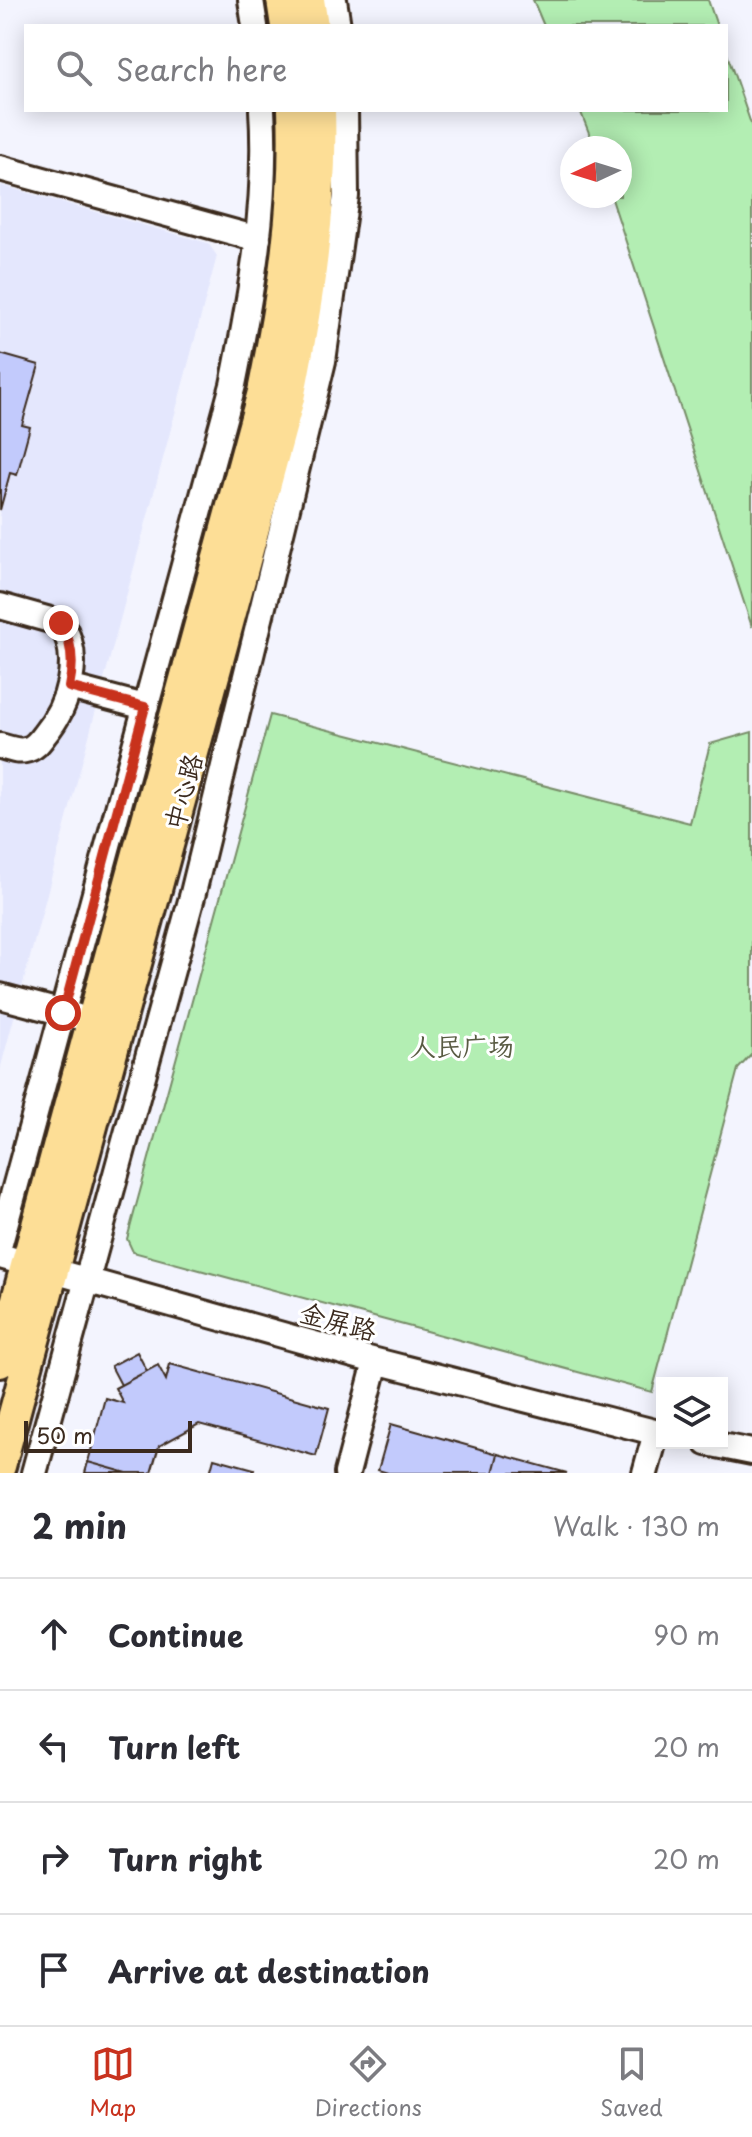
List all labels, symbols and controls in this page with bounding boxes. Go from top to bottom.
search box [24,24,728,112]
icon: search [52,46,96,90]
text: Search here [116,46,288,91]
north arrow [560,136,632,208]
route end [43,605,79,641]
street label: 中心路 [154,749,211,834]
route start [45,995,81,1031]
park label: 人民广场 [410,1026,514,1065]
street label: 金屏路 [296,1292,381,1349]
map controls [656,1377,728,1449]
button: layers [656,1377,728,1449]
scale bar [24,1417,192,1453]
text: 50 m [36,1418,93,1451]
text: 2 min [32,1499,127,1551]
text: Walk · 130 m [553,1506,720,1545]
icon: ahead [32,1612,76,1656]
text: Continue [108,1612,243,1657]
text: 90 m [653,1615,720,1654]
icon: left [32,1724,76,1768]
text: Turn left [108,1724,240,1769]
text: 20 m [653,1727,720,1766]
icon: right [32,1836,76,1880]
text: Turn right [108,1836,263,1881]
text: 20 m [653,1839,720,1878]
icon: arrive [32,1948,76,1992]
text: Arrive at destination [108,1948,430,1993]
tab: Map [89,2042,136,2123]
tab: Directions [315,2042,422,2123]
tab: Saved [600,2042,663,2123]

